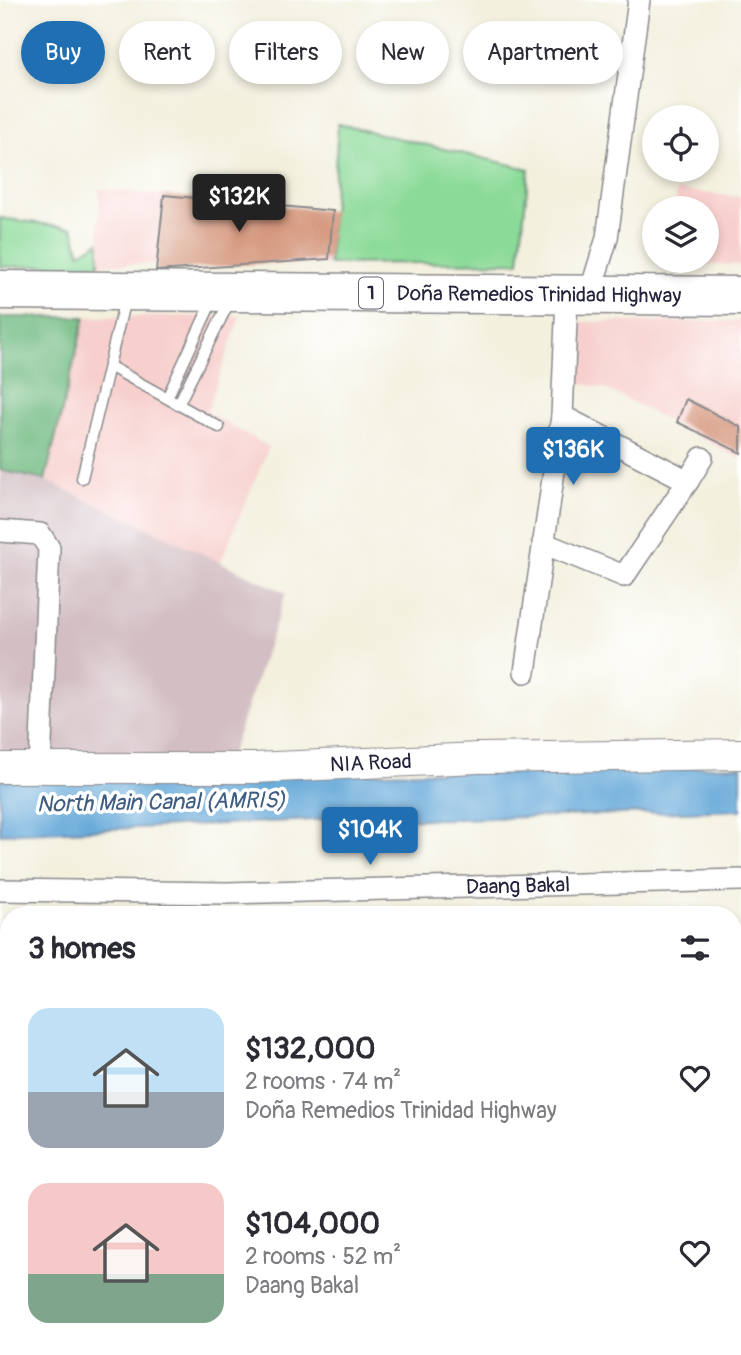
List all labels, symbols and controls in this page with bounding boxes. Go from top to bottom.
chip: Buy [21,21,105,84]
chip: Rent [119,21,215,84]
chip: Filters [229,21,342,84]
chip: New [356,21,449,84]
chip: Apartment [463,21,623,84]
map controls [642,105,719,273]
button: locate [642,105,719,182]
pin: $132K [190,174,288,234]
text: $132K [208,182,270,211]
button: layers [642,196,719,273]
road number: 1 [359,278,383,308]
street label: Doña Remedios Trinidad Highway [397,280,681,309]
pin: $136K [524,428,622,487]
text: $136K [542,435,604,464]
street label: NIA Road [329,747,412,778]
water label: North Main Canal (AMRIS) [36,785,286,819]
pin: $104K [321,808,419,867]
text: $104K [338,815,402,844]
street label: Daang Bakal [465,871,570,900]
icon: filters [676,929,714,967]
text: 3 homes [28,930,135,967]
text: $132,000 [245,1030,376,1067]
icon: home [84,1036,168,1120]
icon: heart [676,1059,714,1097]
text: 2 rooms · 74 m² [245,1067,401,1096]
text: Doña Remedios Trinidad Highway [245,1096,557,1125]
text: $104,000 [245,1205,380,1242]
icon: home [84,1211,168,1295]
icon: heart [676,1234,714,1272]
text: 2 rooms · 52 m² [245,1242,401,1271]
text: Daang Bakal [245,1271,359,1300]

